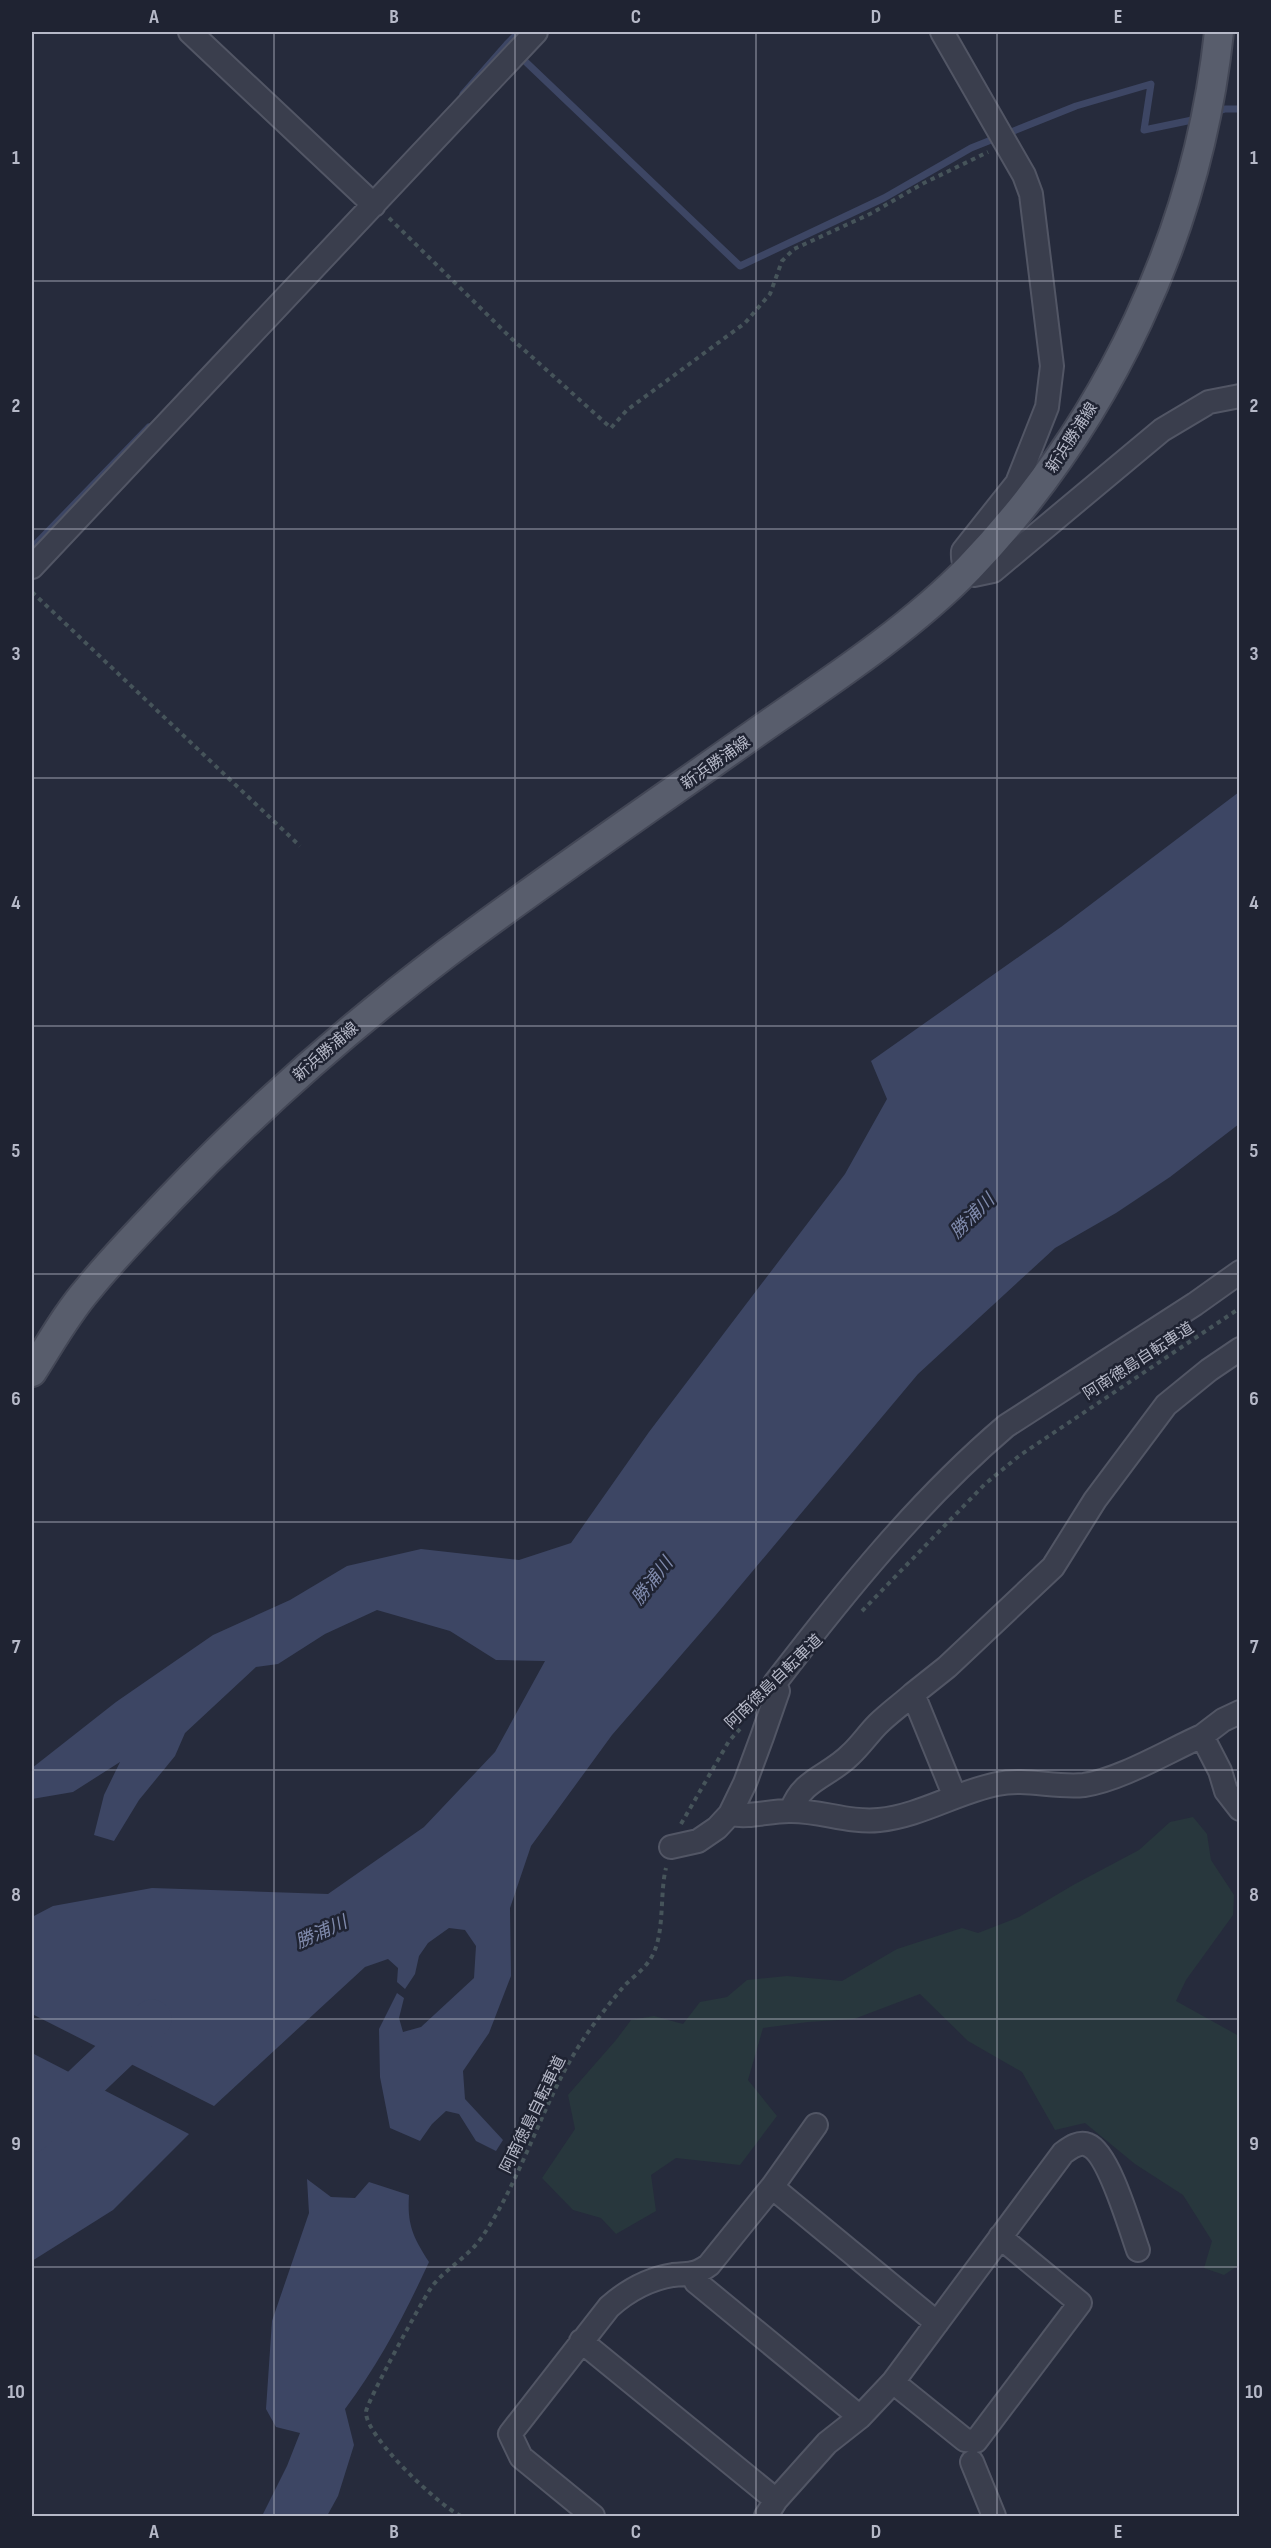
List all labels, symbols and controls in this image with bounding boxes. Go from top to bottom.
text: A [148,5,159,29]
text: B [389,5,399,29]
text: C [631,5,641,29]
text: D [871,5,881,29]
text: E [1114,5,1122,29]
text: 1 [12,146,20,170]
text: 1 [1250,146,1258,170]
text: 2 [12,394,20,418]
text: 2 [1250,394,1258,418]
street label: 新浜勝浦線 [1043,399,1102,477]
text: 3 [12,642,21,666]
text: 3 [1250,642,1259,666]
street label: 新浜勝浦線 [678,732,754,794]
text: 4 [11,891,21,915]
text: 4 [1249,891,1259,915]
street label: 新浜勝浦線 [290,1019,362,1086]
text: 5 [12,1139,21,1163]
text: 5 [1250,1139,1259,1163]
water label: 勝浦川 [946,1188,1000,1243]
street label: 阿南徳島自転車道 [1080,1318,1198,1404]
text: 6 [11,1387,21,1411]
text: 6 [1249,1387,1259,1411]
water label: 勝浦川 [627,1552,679,1609]
street label: 阿南徳島自転車道 [721,1631,827,1733]
text: 7 [12,1635,21,1659]
text: 7 [1250,1635,1259,1659]
text: 8 [11,1883,21,1907]
text: 8 [1249,1883,1259,1907]
water label: 勝浦川 [292,1911,352,1953]
street label: 阿南徳島自転車道 [497,2053,570,2176]
text: 9 [11,2132,21,2156]
text: 9 [1249,2132,1259,2156]
text: 10 [7,2380,25,2404]
text: 10 [1245,2380,1263,2404]
text: A [148,2520,159,2544]
text: B [389,2520,399,2544]
text: C [631,2520,641,2544]
text: D [871,2520,881,2544]
text: E [1114,2520,1122,2544]

